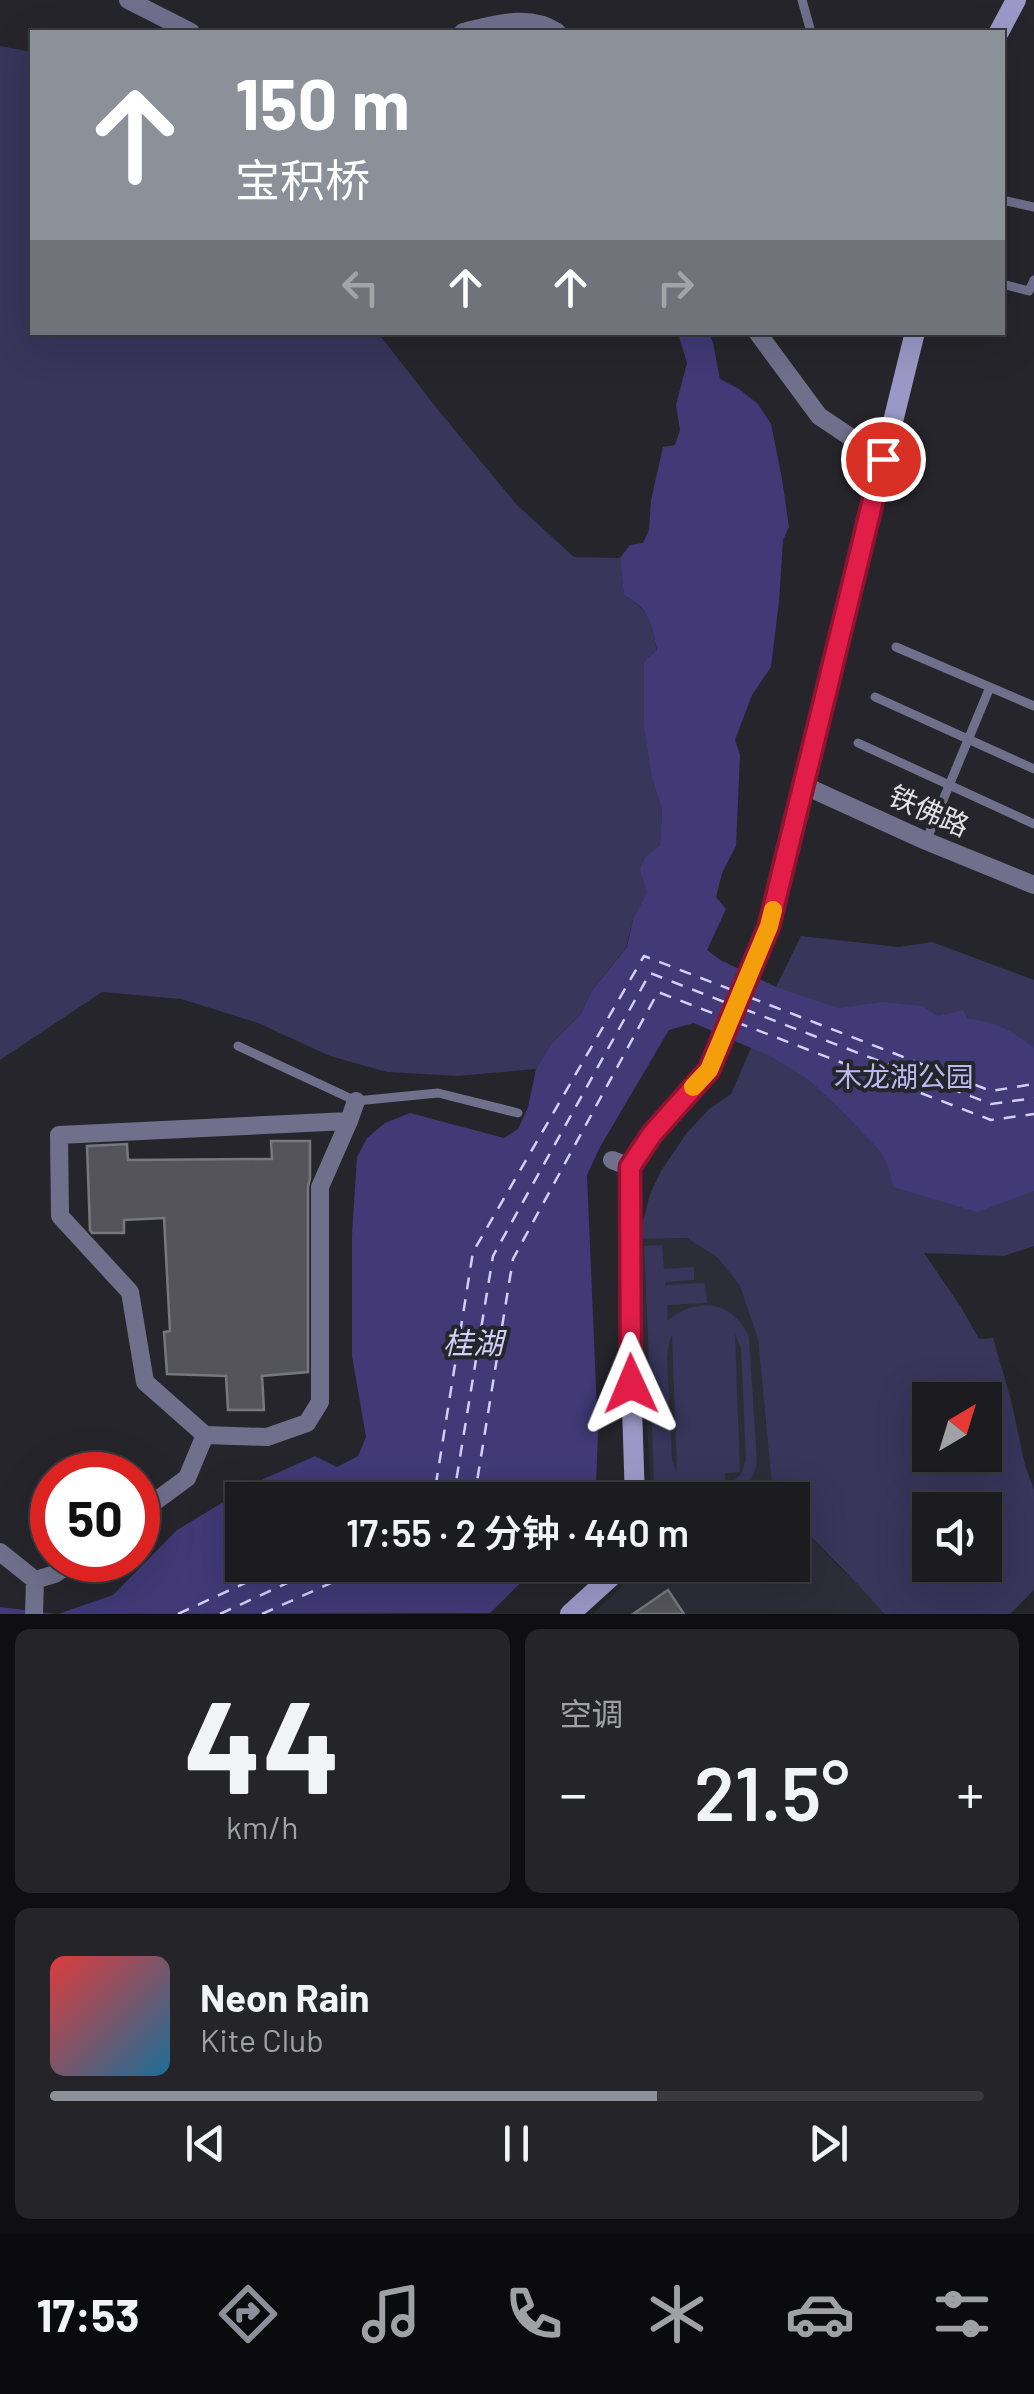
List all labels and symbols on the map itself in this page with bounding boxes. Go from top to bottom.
pin [841,417,926,502]
street label: 铁佛路 [884,777,975,843]
park label: 木龙湖公园 [834,1059,974,1093]
water label: 桂湖 [443,1324,507,1360]
position arrow [579,1332,683,1436]
north arrow [912,1382,1002,1472]
speed limit sign: 50 [30,1452,160,1582]

